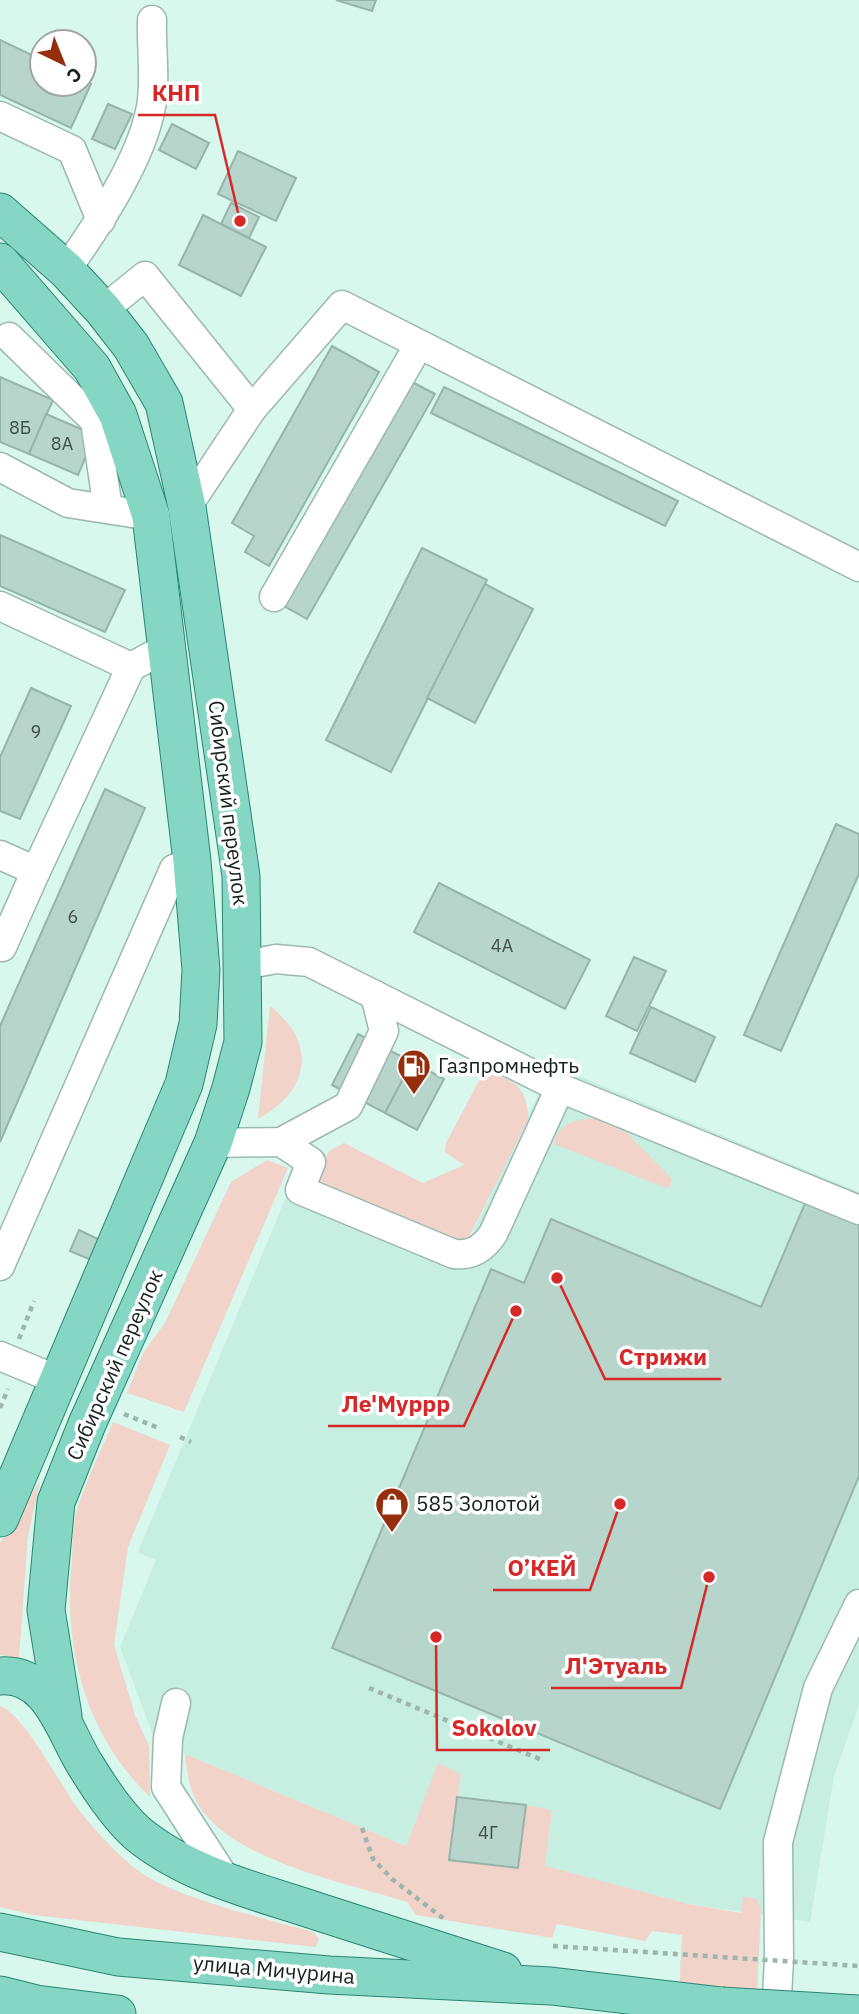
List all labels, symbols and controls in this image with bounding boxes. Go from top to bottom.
north arrow [28,28,98,98]
text: С [62,62,87,88]
callout: КНП [138,71,215,115]
text: КНП [152,77,200,107]
house number: 8Б [9,416,31,439]
house number: 8А [51,432,74,455]
street label: Сибирский переулок [203,699,255,907]
house number: 9 [31,720,41,743]
house number: 6 [68,905,78,928]
house number: 4А [491,934,514,957]
fuel station icon: Газпромнефть [395,1047,433,1096]
place label: Газпромнефть [438,1051,579,1079]
street label: Сибирский переулок [59,1265,169,1464]
callout: Стрижи [605,1335,721,1379]
text: Стрижи [619,1341,707,1371]
callout: Ле'Муррр [328,1382,464,1426]
text: Ле'Муррр [342,1388,450,1418]
shop icon: 585 Золотой [373,1485,411,1534]
place label: 585 Золотой [416,1489,540,1517]
callout: О’КЕЙ [493,1546,590,1590]
text: О’КЕЙ [508,1552,576,1582]
callout: Л'Этуаль [551,1644,681,1688]
text: Л'Этуаль [565,1650,667,1680]
callout: Sokolov [437,1706,550,1750]
text: Sokolov [451,1712,537,1742]
house number: 4Г [478,1821,498,1844]
street label: улица Мичурина [192,1948,356,1990]

